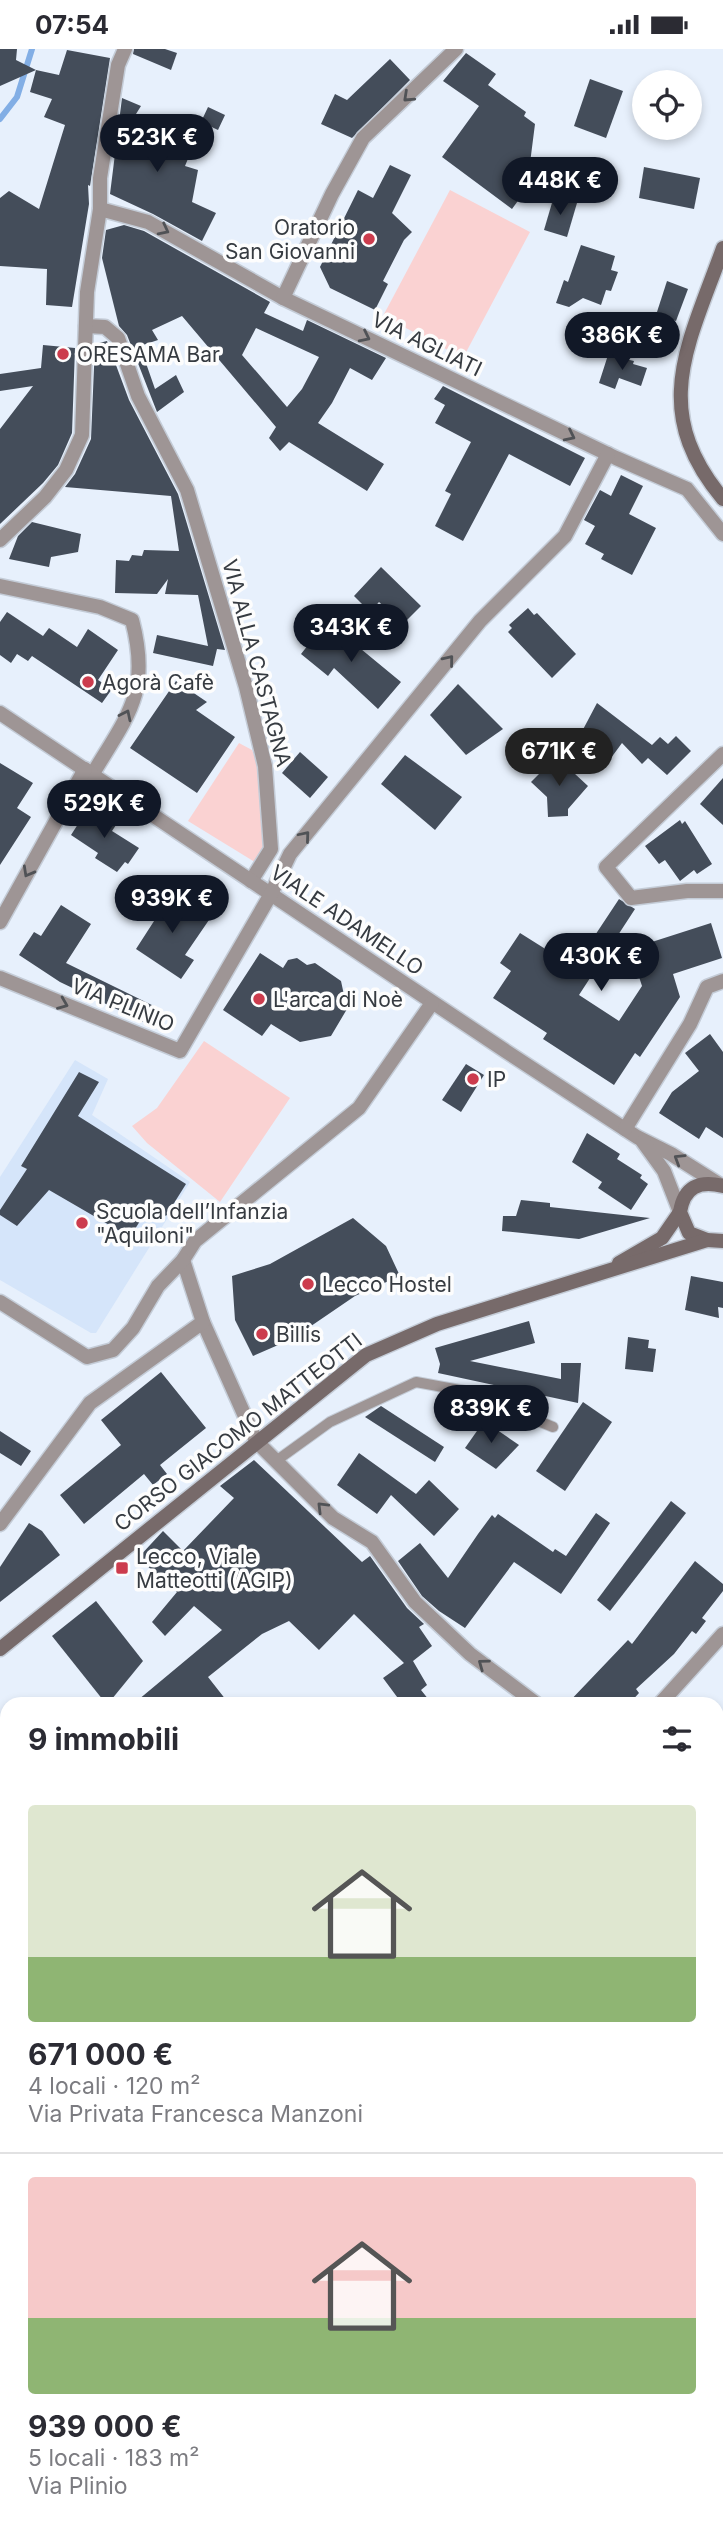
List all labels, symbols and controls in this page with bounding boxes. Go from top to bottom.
text: 07:54 [35,9,109,40]
map controls [632,70,702,140]
button: locate [632,70,702,140]
one-way arrow [403,89,416,101]
pin: 523K € [100,115,214,174]
text: 523K € [116,123,198,151]
pin: 448K € [503,157,617,217]
text: 448K € [518,166,602,194]
place label: Oratorio San Giovanni [225,215,355,264]
one-way arrow [157,222,169,236]
marker: Oratorio San Giovanni [361,231,377,247]
street label: VIA AGLIATI [368,307,486,381]
pin: 386K € [565,313,679,372]
text: 386K € [581,321,663,349]
one-way arrow [358,329,370,343]
place label: ORESAMA Bar [77,342,220,367]
marker: ORESAMA Bar [55,346,71,362]
one-way arrow [563,428,575,442]
street label: VIA ALLA CASTAGNA [217,557,297,769]
pin: 343K € [294,605,408,664]
text: 343K € [310,613,392,641]
one-way arrow [441,655,454,667]
place label: Agorà Cafè [102,670,214,695]
marker: Agorà Cafè [80,674,96,690]
one-way arrow [118,710,132,722]
pin: 671K € [502,729,616,788]
text: 671K € [521,737,597,765]
pin: 529K € [47,781,161,840]
text: 529K € [63,789,145,817]
one-way arrow [297,831,309,844]
street label: VIALE ADAMELLO [266,860,428,980]
one-way arrow [23,865,36,877]
pin: 939K € [115,875,229,935]
text: 939K € [131,884,213,912]
pin: 430K € [544,933,658,993]
text: 430K € [559,942,643,970]
street label: VIA PLINIO [68,973,178,1037]
place label: L'arca di Noè [273,987,403,1012]
marker: L'arca di Noè [251,991,267,1007]
one-way arrow [57,995,69,1009]
place label: IP [487,1067,506,1092]
marker: IP [465,1071,481,1087]
one-way arrow [674,1155,687,1168]
place label: Scuola dell’Infanzia "Aquiloni" [96,1199,288,1248]
marker: Scuola dell’Infanzia "Aquiloni" [74,1215,90,1231]
place label: Lecco Hostel [322,1272,452,1297]
marker: Lecco Hostel [300,1276,316,1292]
place label: Billis [276,1322,321,1347]
marker: Billis [254,1326,270,1342]
street label: CORSO GIACOMO MATTEOTTI [109,1328,367,1536]
pin: 839K € [434,1385,548,1445]
text: 839K € [450,1394,532,1422]
one-way arrow [318,1503,330,1515]
place label: Lecco, Viale Matteotti (AGIP) [136,1544,293,1593]
marker: Lecco, Viale Matteotti (AGIP) [114,1560,130,1576]
one-way arrow [478,1660,491,1672]
icon: filters [658,1720,696,1758]
text: 9 immobili [28,1721,179,1757]
icon: home [299,1851,425,1977]
text: 671 000 € [28,2036,173,2072]
text: 4 locali · 120 m² [28,2072,200,2100]
text: Via Privata Francesca Manzoni [28,2100,363,2128]
icon: home [299,2223,425,2349]
text: 939 000 € [28,2408,182,2444]
text: 5 locali · 183 m² [28,2444,199,2472]
text: Via Plinio [28,2472,128,2500]

